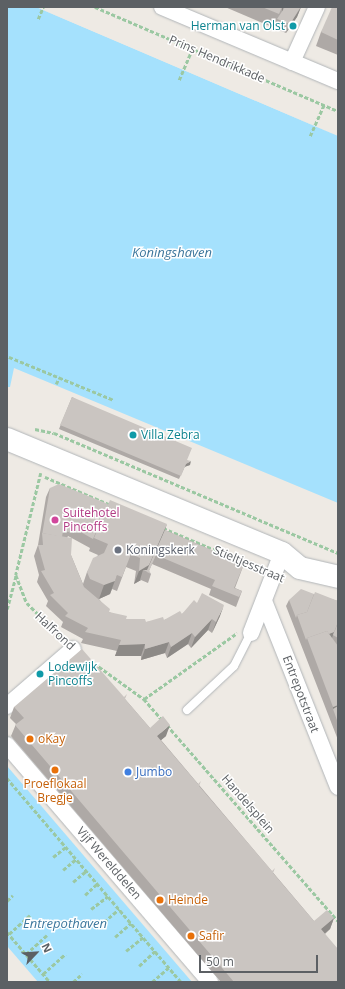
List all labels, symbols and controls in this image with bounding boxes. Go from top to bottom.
place label: Herman van Olst [191,19,285,33]
marker: Herman van Olst [288,21,298,31]
street label: Prins Hendrikkade [167,32,267,86]
water label: Koningshaven [132,244,212,260]
place label: Villa Zebra [141,428,200,442]
marker: Villa Zebra [128,430,138,440]
place label: Suitehotel Pincoffs [63,506,120,534]
marker: Suitehotel Pincoffs [50,515,60,525]
place label: Koningskerk [126,543,195,557]
street label: Stieltjesstraat [211,543,287,585]
marker: Koningskerk [113,545,123,555]
street label: Halfrond [32,609,78,653]
street label: Entrepotstraat [280,653,322,735]
place label: Lodewijk Pincoffs [48,660,97,688]
marker: Lodewijk Pincoffs [35,669,45,679]
place label: oKay [38,732,65,746]
marker: oKay [25,734,35,744]
marker: Proeflokaal Bregje [50,765,60,775]
place label: Jumbo [136,765,172,779]
marker: Jumbo [123,767,133,777]
street label: Handelsplein [219,772,277,836]
place label: Proeflokaal Bregje [23,777,87,805]
street label: Vijf Werelddelen [74,824,144,902]
place label: Heinde [168,893,208,907]
marker: Heinde [155,895,165,905]
water label: Entrepothaven [23,915,107,931]
place label: Safir [199,929,224,943]
marker: Safir [186,931,196,941]
north arrow [16,933,56,973]
text: N [39,940,56,955]
scale bar [201,947,320,973]
text: 50 m [206,953,234,970]

